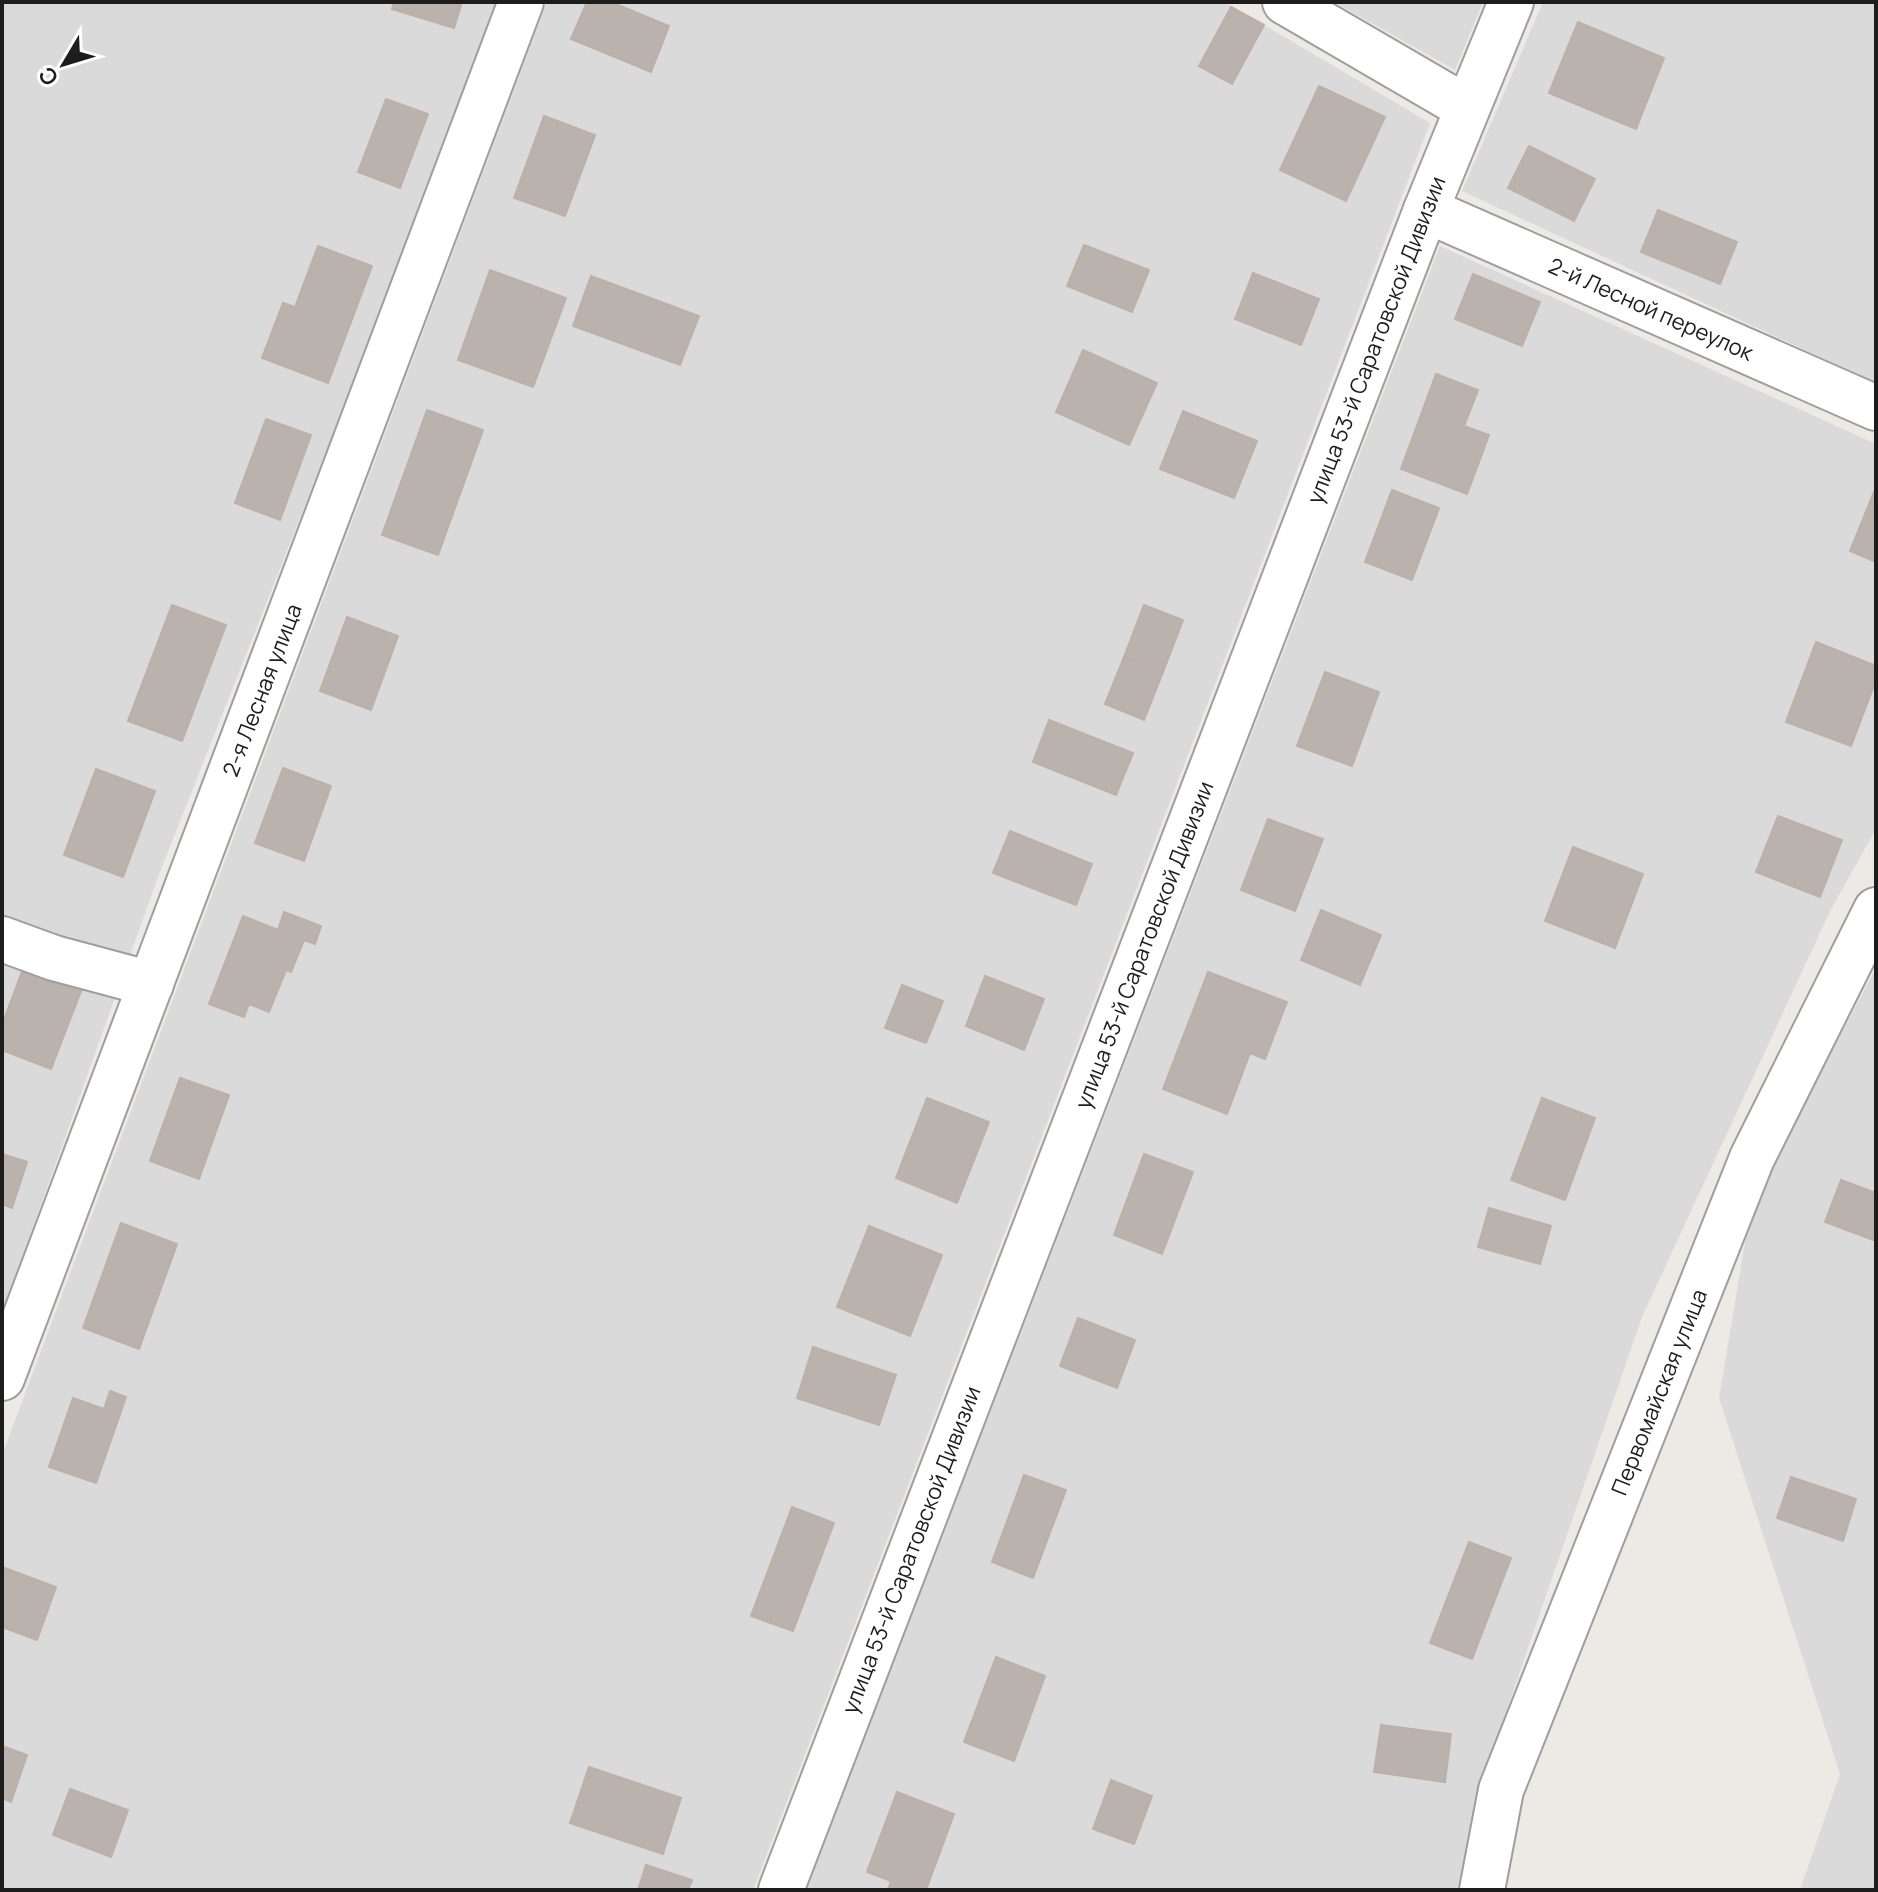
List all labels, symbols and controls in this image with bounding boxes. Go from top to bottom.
north arrow [24,24,104,104]
text: С [31,61,65,92]
street label: улица 53-й Саратовской Дивизии [1300,172,1452,508]
street label: 2-й Лесной переулок [1544,250,1759,368]
street label: 2-я Лесная улица [215,599,309,781]
street label: улица 53-й Саратовской Дивизии [1068,777,1220,1113]
street label: Первомайская улица [1604,1284,1714,1500]
street label: улица 53-й Саратовской Дивизии [835,1382,987,1718]

